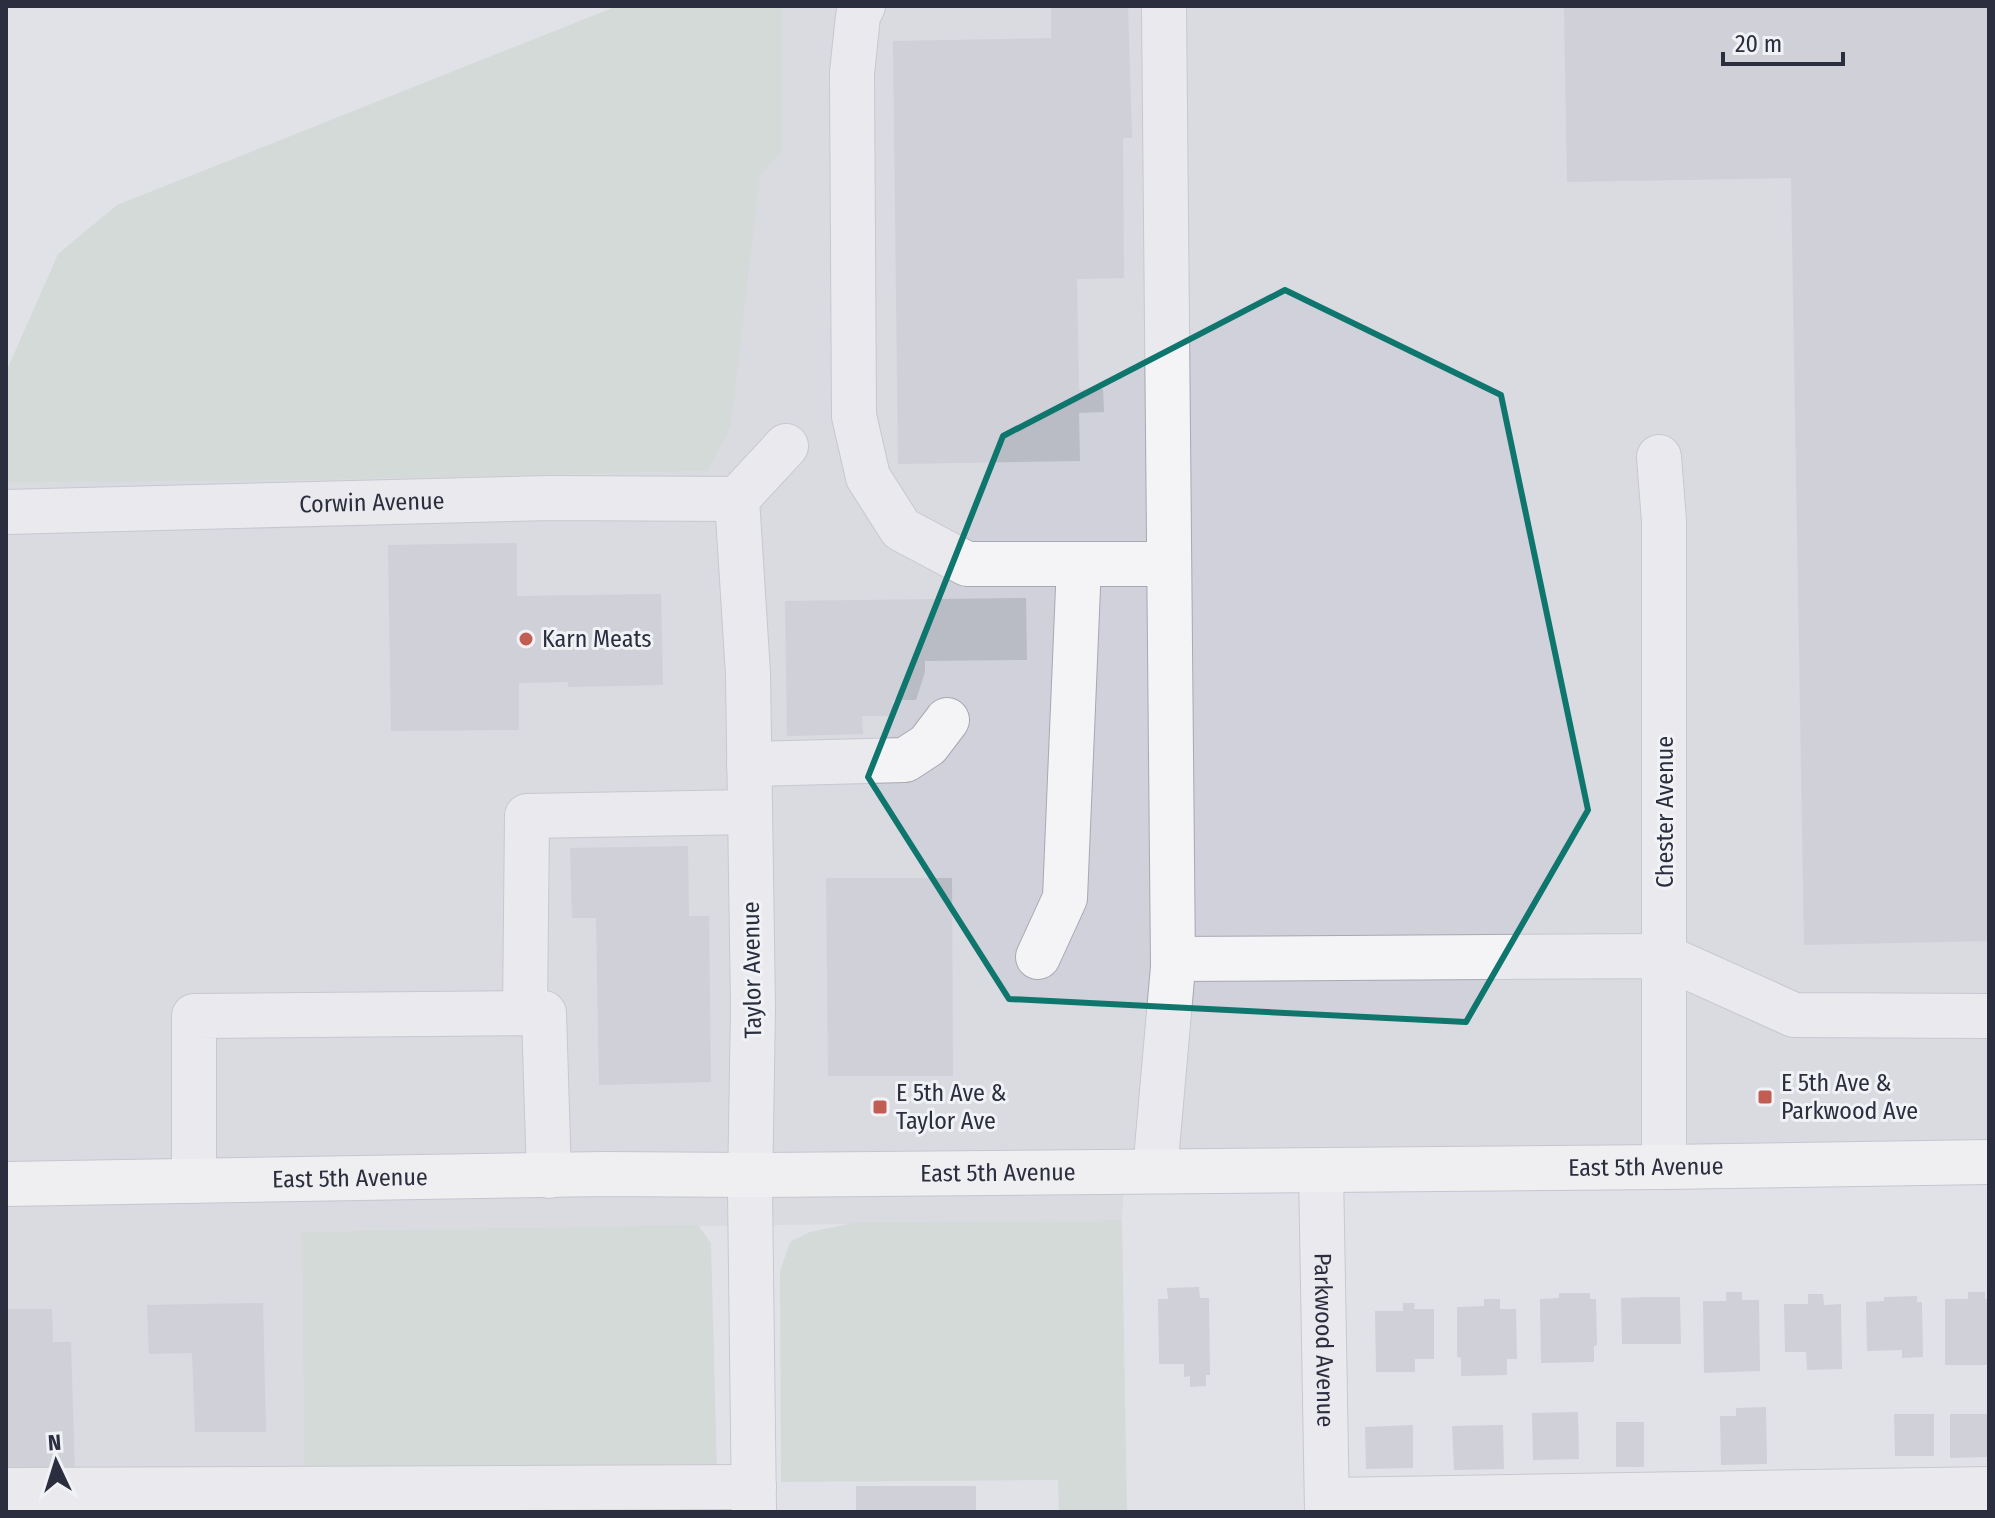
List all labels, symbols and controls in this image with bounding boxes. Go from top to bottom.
scale bar [1723,16,1843,66]
text: 20 m [1735,30,1782,58]
street label: Corwin Avenue [299,487,445,518]
place label: Karn Meats [542,625,652,653]
marker: Karn Meats [517,630,535,648]
street label: Chester Avenue [1651,736,1679,888]
street label: Taylor Avenue [737,901,767,1039]
place label: E 5th Ave & Parkwood Ave [1781,1069,1918,1125]
place label: E 5th Ave & Taylor Ave [896,1079,1007,1135]
marker: E 5th Ave & Parkwood Ave [1756,1088,1774,1106]
marker: E 5th Ave & Taylor Ave [871,1098,889,1116]
street label: East 5th Avenue [1568,1152,1724,1182]
street label: East 5th Avenue [920,1158,1076,1188]
street label: East 5th Avenue [272,1163,428,1194]
street label: Parkwood Avenue [1308,1253,1340,1427]
north arrow [16,1422,96,1502]
text: N [47,1429,62,1456]

